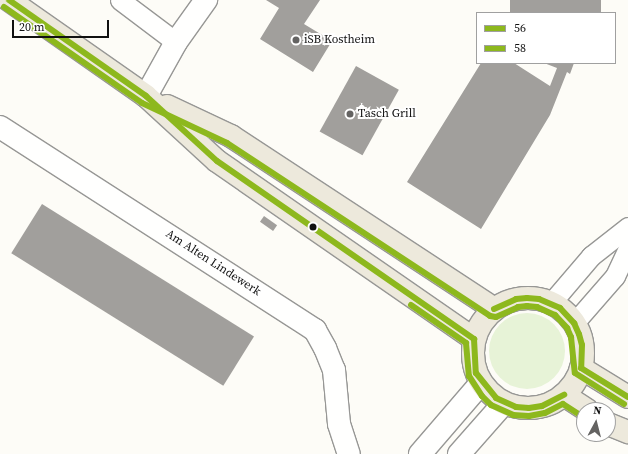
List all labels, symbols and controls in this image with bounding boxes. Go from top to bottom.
scale bar [14,12,111,38]
legend [476,12,616,64]
text: 20 m [19,19,45,35]
text: 56 [514,20,526,36]
place label: iSB Kostheim [304,33,375,47]
marker: iSB Kostheim [291,35,301,45]
text: 58 [514,40,526,56]
place label: Tasch Grill [358,107,416,121]
marker: Tasch Grill [345,109,355,119]
unlabelled marker [308,222,318,232]
street label: Am Alten Lindewerk [163,227,263,299]
north arrow [576,402,616,442]
text: N [593,403,602,419]

